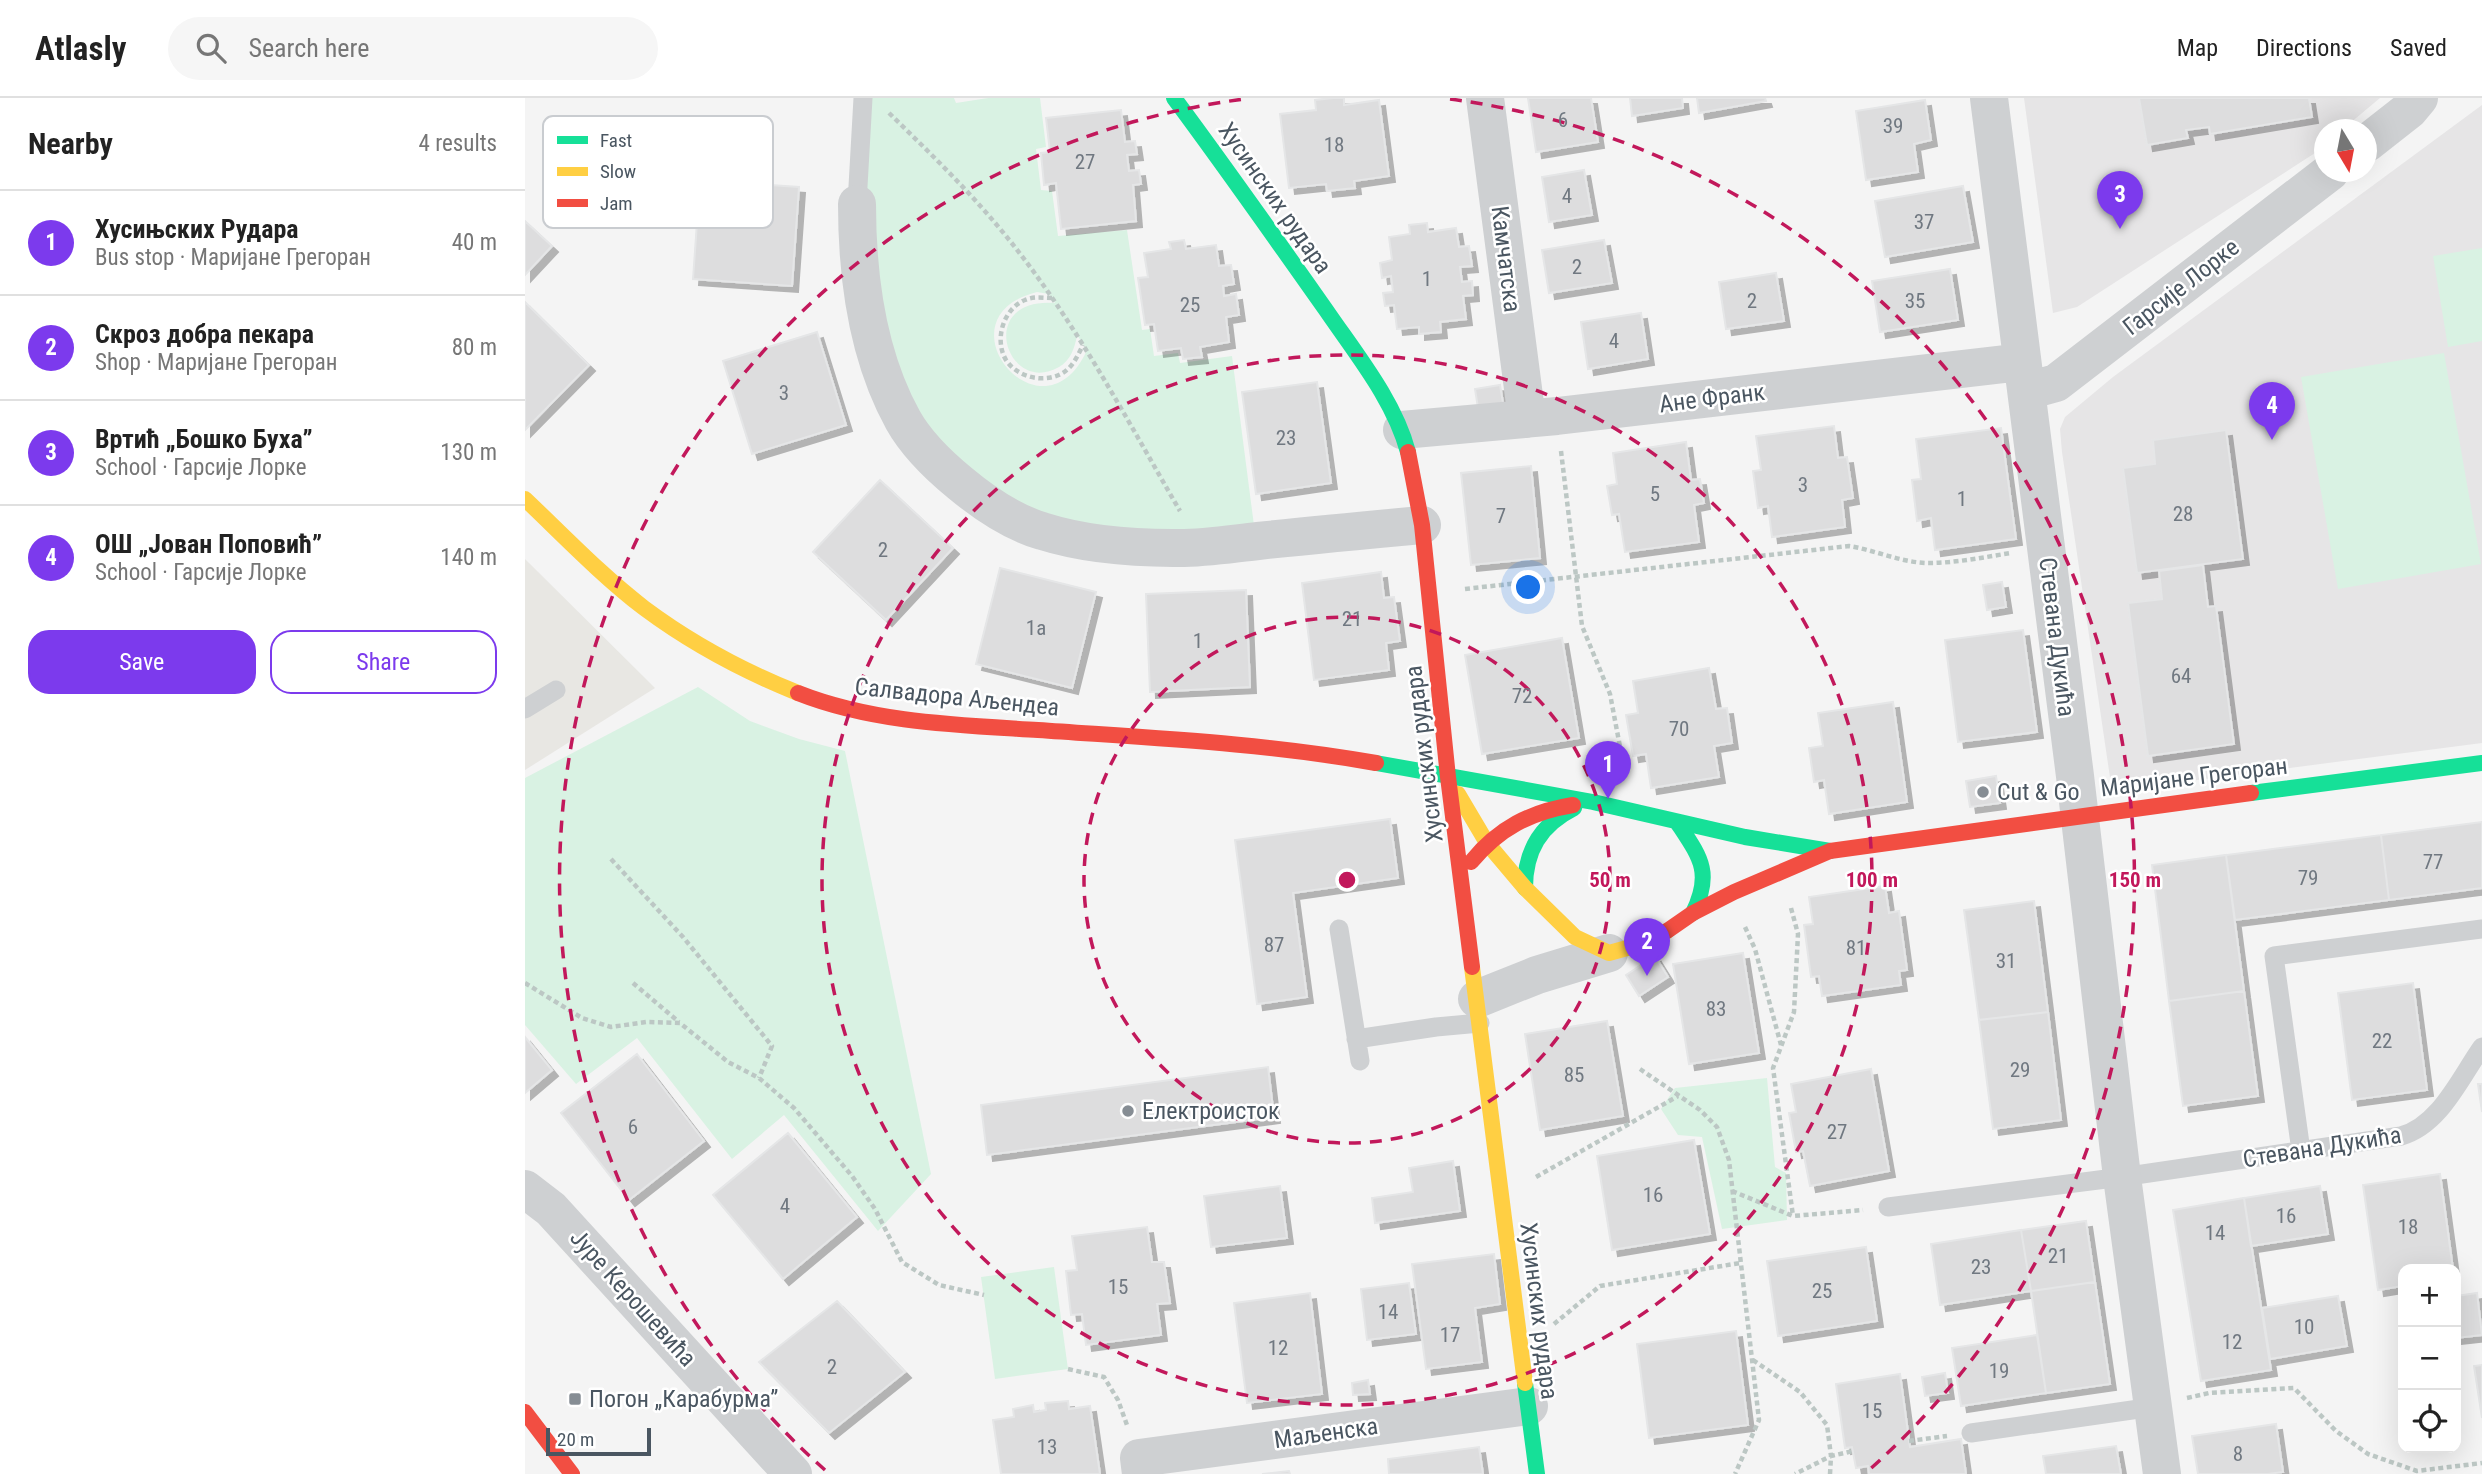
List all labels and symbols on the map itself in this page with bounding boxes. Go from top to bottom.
house number: 6 [1558,108,1568,132]
house number: 39 [1883,114,1903,138]
legend [543,116,773,228]
street label: Хусинских рудара [1213,117,1337,279]
north arrow [2314,119,2377,182]
text: Fast [600,129,632,152]
house number: 18 [1324,133,1344,157]
house number: 27 [1075,150,1095,174]
text: Slow [600,160,636,183]
pin: 3 [2097,171,2143,229]
house number: 4 [1562,184,1572,208]
text: Jam [600,192,633,215]
street label: Камчатска [1486,204,1526,314]
house number: 37 [1914,210,1934,234]
street label: Гарсије Лорке [2118,233,2244,341]
house number: 2 [1572,255,1582,279]
house number: 1 [1422,267,1432,291]
house number: 2 [1747,289,1757,313]
house number: 35 [1905,289,1925,313]
house number: 25 [1180,293,1200,317]
house number: 4 [1609,329,1619,353]
street label: Ане Франк [1658,378,1767,418]
house number: 3 [779,381,789,405]
pin: 4 [2249,382,2295,440]
house number: 23 [1276,426,1296,450]
house number: 3 [1798,473,1808,497]
house number: 5 [1650,482,1660,506]
house number: 1 [1957,487,1967,511]
house number: 28 [2173,502,2193,526]
house number: 7 [1496,504,1506,528]
house number: 2 [878,538,888,562]
street label: Стевана Дукића [2033,556,2081,718]
your location [1511,570,1545,604]
house number: 21 [1342,607,1362,631]
house number: 1a [1026,616,1046,640]
house number: 1 [1193,629,1203,653]
street label: Хусинских рудара [1399,664,1449,844]
house number: 64 [2171,664,2191,688]
street label: Салвадора Аљендеа [853,672,1061,722]
house number: 72 [1512,684,1532,708]
house number: 70 [1669,717,1689,741]
pin: 1 [1585,741,1631,799]
street label: Маријане Грегоран [2099,752,2289,802]
place label: Cut & Go [1997,778,2080,806]
marker: Cut & Go [1975,784,1991,800]
house number: 77 [2423,850,2443,874]
house number: 79 [2298,866,2318,890]
centre of rings [1335,868,1359,892]
text: 50 m [1589,868,1631,892]
text: 100 m [1846,868,1898,892]
text: 150 m [2109,868,2161,892]
pin: 2 [1624,918,1670,976]
house number: 87 [1264,933,1284,957]
house number: 81 [1846,936,1866,960]
house number: 31 [1996,949,2016,973]
house number: 83 [1706,997,1726,1021]
house number: 22 [2372,1029,2392,1053]
house number: 29 [2010,1058,2030,1082]
house number: 85 [1564,1063,1584,1087]
place label: Електроисток [1142,1097,1280,1125]
marker: Електроисток [1120,1103,1136,1119]
house number: 6 [628,1115,638,1139]
house number: 27 [1827,1120,1847,1144]
street label: Стевана Дукића [2241,1121,2403,1173]
house number: 16 [1643,1183,1663,1207]
house number: 4 [780,1194,790,1218]
house number: 16 [2276,1204,2296,1228]
house number: 18 [2398,1215,2418,1239]
street label: Хусинских рудара [1514,1221,1564,1401]
house number: 14 [2205,1221,2225,1245]
street label: Јуре Керошевића [564,1224,702,1372]
house number: 21 [2048,1244,2068,1268]
house number: 23 [1971,1255,1991,1279]
house number: 15 [1108,1275,1128,1299]
house number: 25 [1812,1279,1832,1303]
house number: 14 [1378,1300,1398,1324]
house number: 10 [2294,1315,2314,1339]
house number: 17 [1440,1323,1460,1347]
house number: 12 [2222,1330,2242,1354]
house number: 12 [1268,1336,1288,1360]
house number: 2 [827,1355,837,1379]
house number: 19 [1989,1359,2009,1383]
place label: Погон „Карабурма” [589,1385,778,1413]
marker: Погон „Карабурма” [567,1391,583,1407]
house number: 15 [1862,1399,1882,1423]
street label: Маљенска [1272,1412,1380,1454]
scale bar [546,1425,651,1457]
house number: 13 [1037,1435,1057,1459]
house number: 8 [2233,1442,2243,1466]

